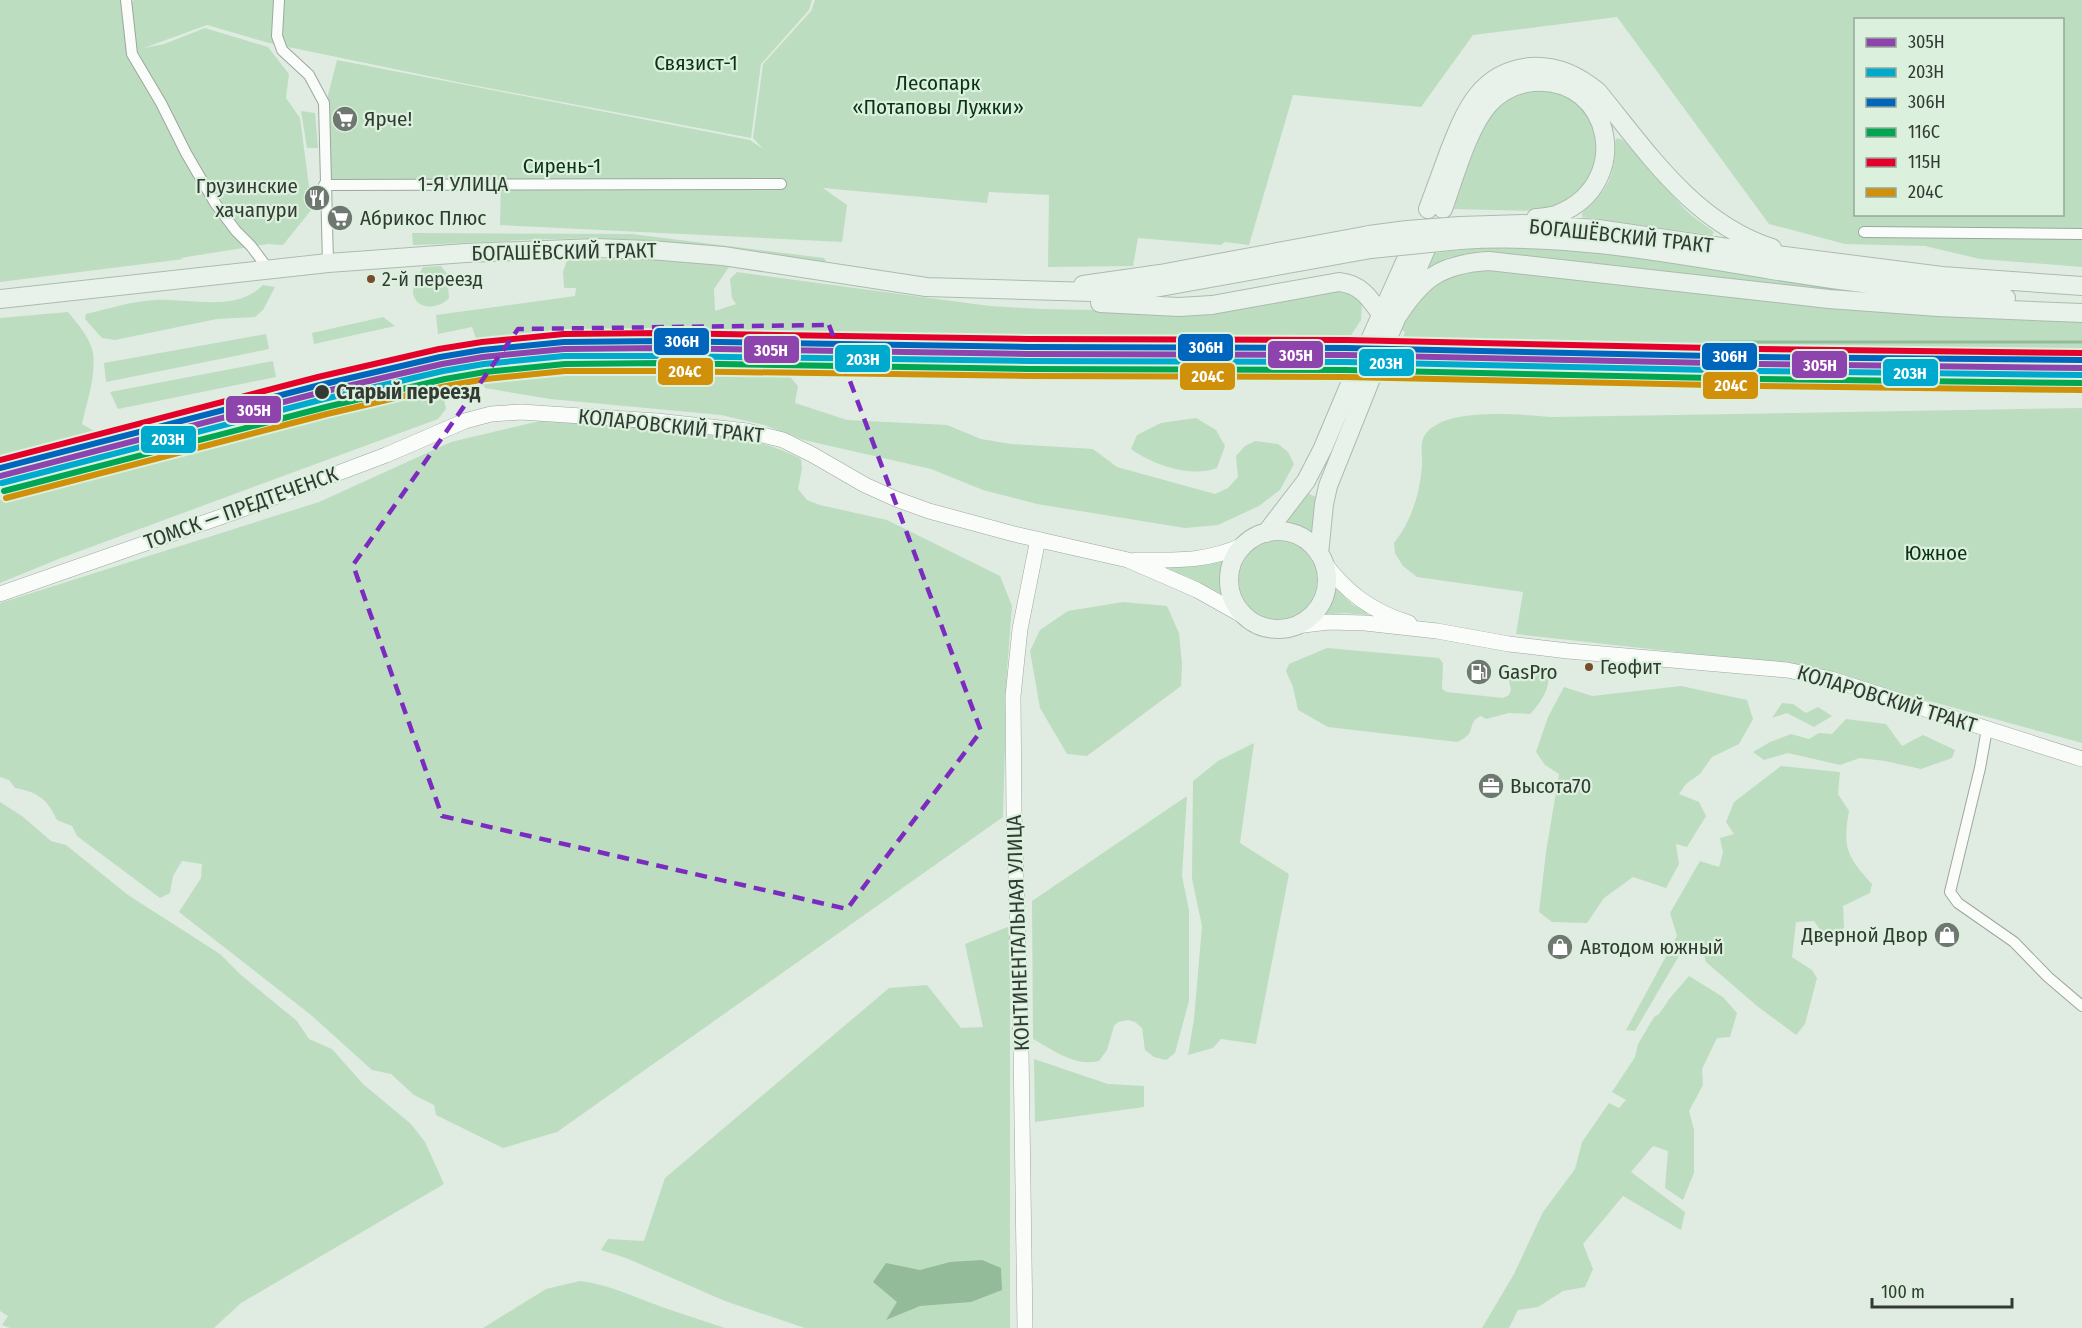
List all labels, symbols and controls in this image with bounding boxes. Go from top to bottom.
legend [1854,18,2064,216]
text: 305Н [1908,31,1945,53]
park label: Связист-1 [654,50,738,76]
text: 203Н [1908,61,1944,83]
park label: Лесопарк «Потаповы Лужки» [852,70,1024,120]
text: 306Н [1908,91,1945,113]
supermarket icon: Ярче! [330,104,360,134]
place label: Ярче! [364,106,412,132]
text: 116С [1908,121,1940,143]
text: 115Н [1908,151,1941,173]
park label: Сирень-1 [523,153,601,179]
street label: 1-Я УЛИЦА [418,171,508,197]
place label: Грузинские хачапури [196,173,298,223]
text: 204С [1908,181,1943,203]
restaurant icon: Грузинские хачапури [302,183,332,213]
supermarket icon: Абрикос Плюс [325,203,355,233]
place label: Абрикос Плюс [360,205,486,231]
street label: БОГАШЁВСКИЙ ТРАКТ [1528,213,1715,259]
street label: БОГАШЁВСКИЙ ТРАКТ [471,237,657,267]
place label: 2-й переезд [382,267,483,291]
marker: 2-й переезд [365,273,377,285]
line badge: 306Н [653,327,710,356]
text: 306Н [664,332,699,351]
line badge: 306Н [1177,333,1234,362]
line badge: 305Н [743,335,800,364]
text: 306Н [1188,338,1223,357]
line badge: 305Н [1267,340,1324,369]
text: 305Н [753,341,788,360]
line badge: 306Н [1701,342,1758,371]
line badge: 203Н [834,344,891,373]
text: 305Н [1278,346,1313,365]
text: 306Н [1712,347,1747,366]
line badge: 203Н [1358,348,1415,377]
text: 203Н [845,350,880,369]
line badge: 305Н [1791,350,1848,379]
text: 203Н [1368,354,1403,373]
text: 305Н [1802,356,1837,375]
line badge: 204С [657,357,714,386]
line badge: 203Н [1882,358,1939,387]
text: 204С [668,362,702,381]
line badge: 204С [1179,362,1236,391]
text: 203Н [1892,364,1927,383]
text: 204С [1191,367,1225,386]
line badge: 204С [1702,371,1759,400]
text: 204С [1714,376,1748,395]
place label: Старый переезд [336,379,481,405]
marker: Старый переезд [313,383,331,401]
line badge: 305Н [225,395,282,424]
text: 305Н [236,401,271,420]
street label: КОЛАРОВСКИЙ ТРАКТ [577,403,765,449]
line badge: 203Н [140,425,197,454]
text: 203Н [150,430,185,449]
street label: ТОМСК — ПРЕДТЕЧЕНСК [141,461,342,555]
park label: Южное [1905,540,1967,566]
place label: Геофит [1600,655,1662,679]
fuel station icon: GasPro [1464,657,1494,687]
place label: GasPro [1498,659,1558,685]
street label: КОЛАРОВСКИЙ ТРАКТ [1794,659,1980,739]
marker: Геофит [1583,661,1595,673]
office icon: Высота70 [1476,771,1506,801]
place label: Высота70 [1510,773,1591,799]
street label: КОНТИНЕНТАЛЬНАЯ УЛИЦА [1001,814,1035,1052]
shop icon: Дверной Двор [1932,920,1962,950]
place label: Дверной Двор [1800,922,1928,948]
shop icon: Автодом южный [1545,932,1575,962]
place label: Автодом южный [1580,934,1724,960]
scale bar [1872,1271,2012,1309]
text: 100 m [1881,1281,1925,1303]

